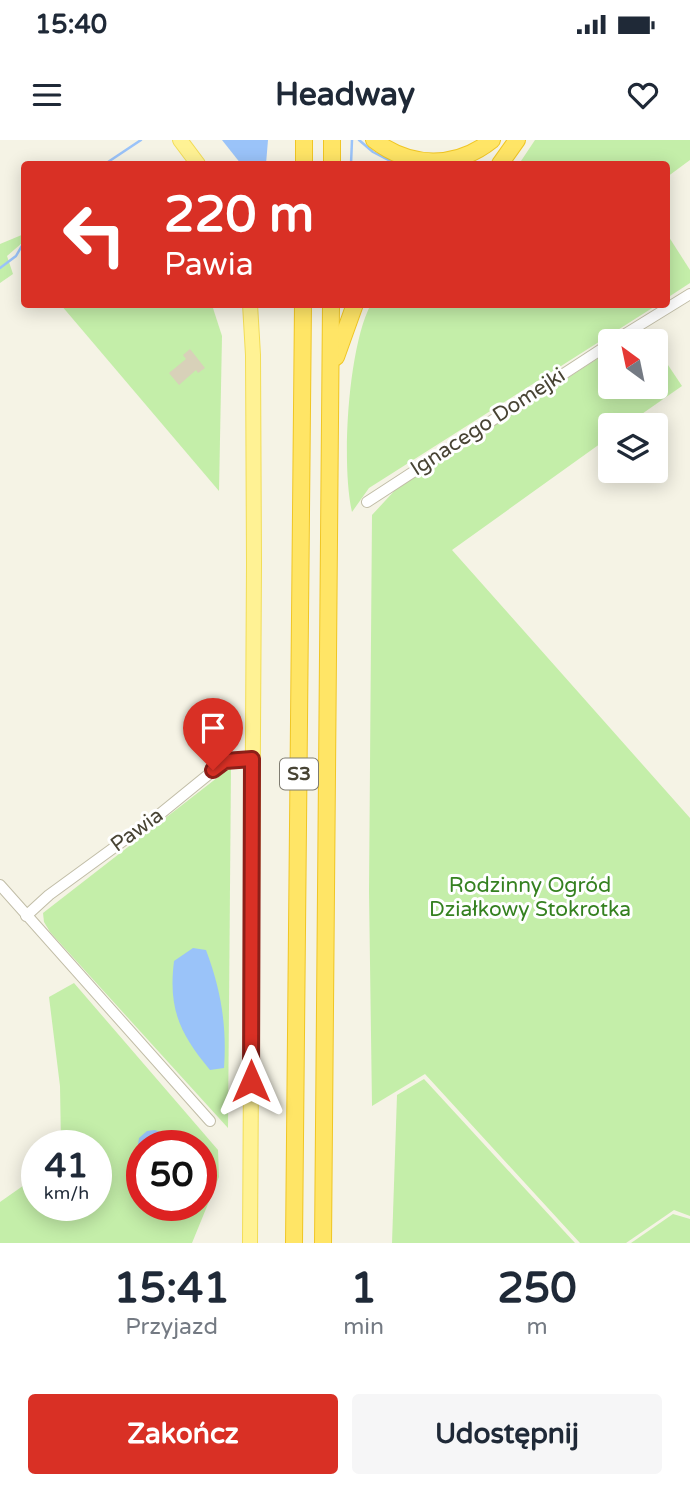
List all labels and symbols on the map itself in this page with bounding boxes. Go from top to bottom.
north arrow [598,329,668,399]
street label: Ignacego Domejki [406,363,570,481]
pin [183,698,243,770]
road number: S3 [280,758,318,790]
street label: Pawia [106,803,168,857]
park label: Rodzinny Ogród Działkowy Stokrotka [429,873,631,922]
position arrow [214,1044,288,1118]
speed limit sign: 50 [126,1130,217,1221]

